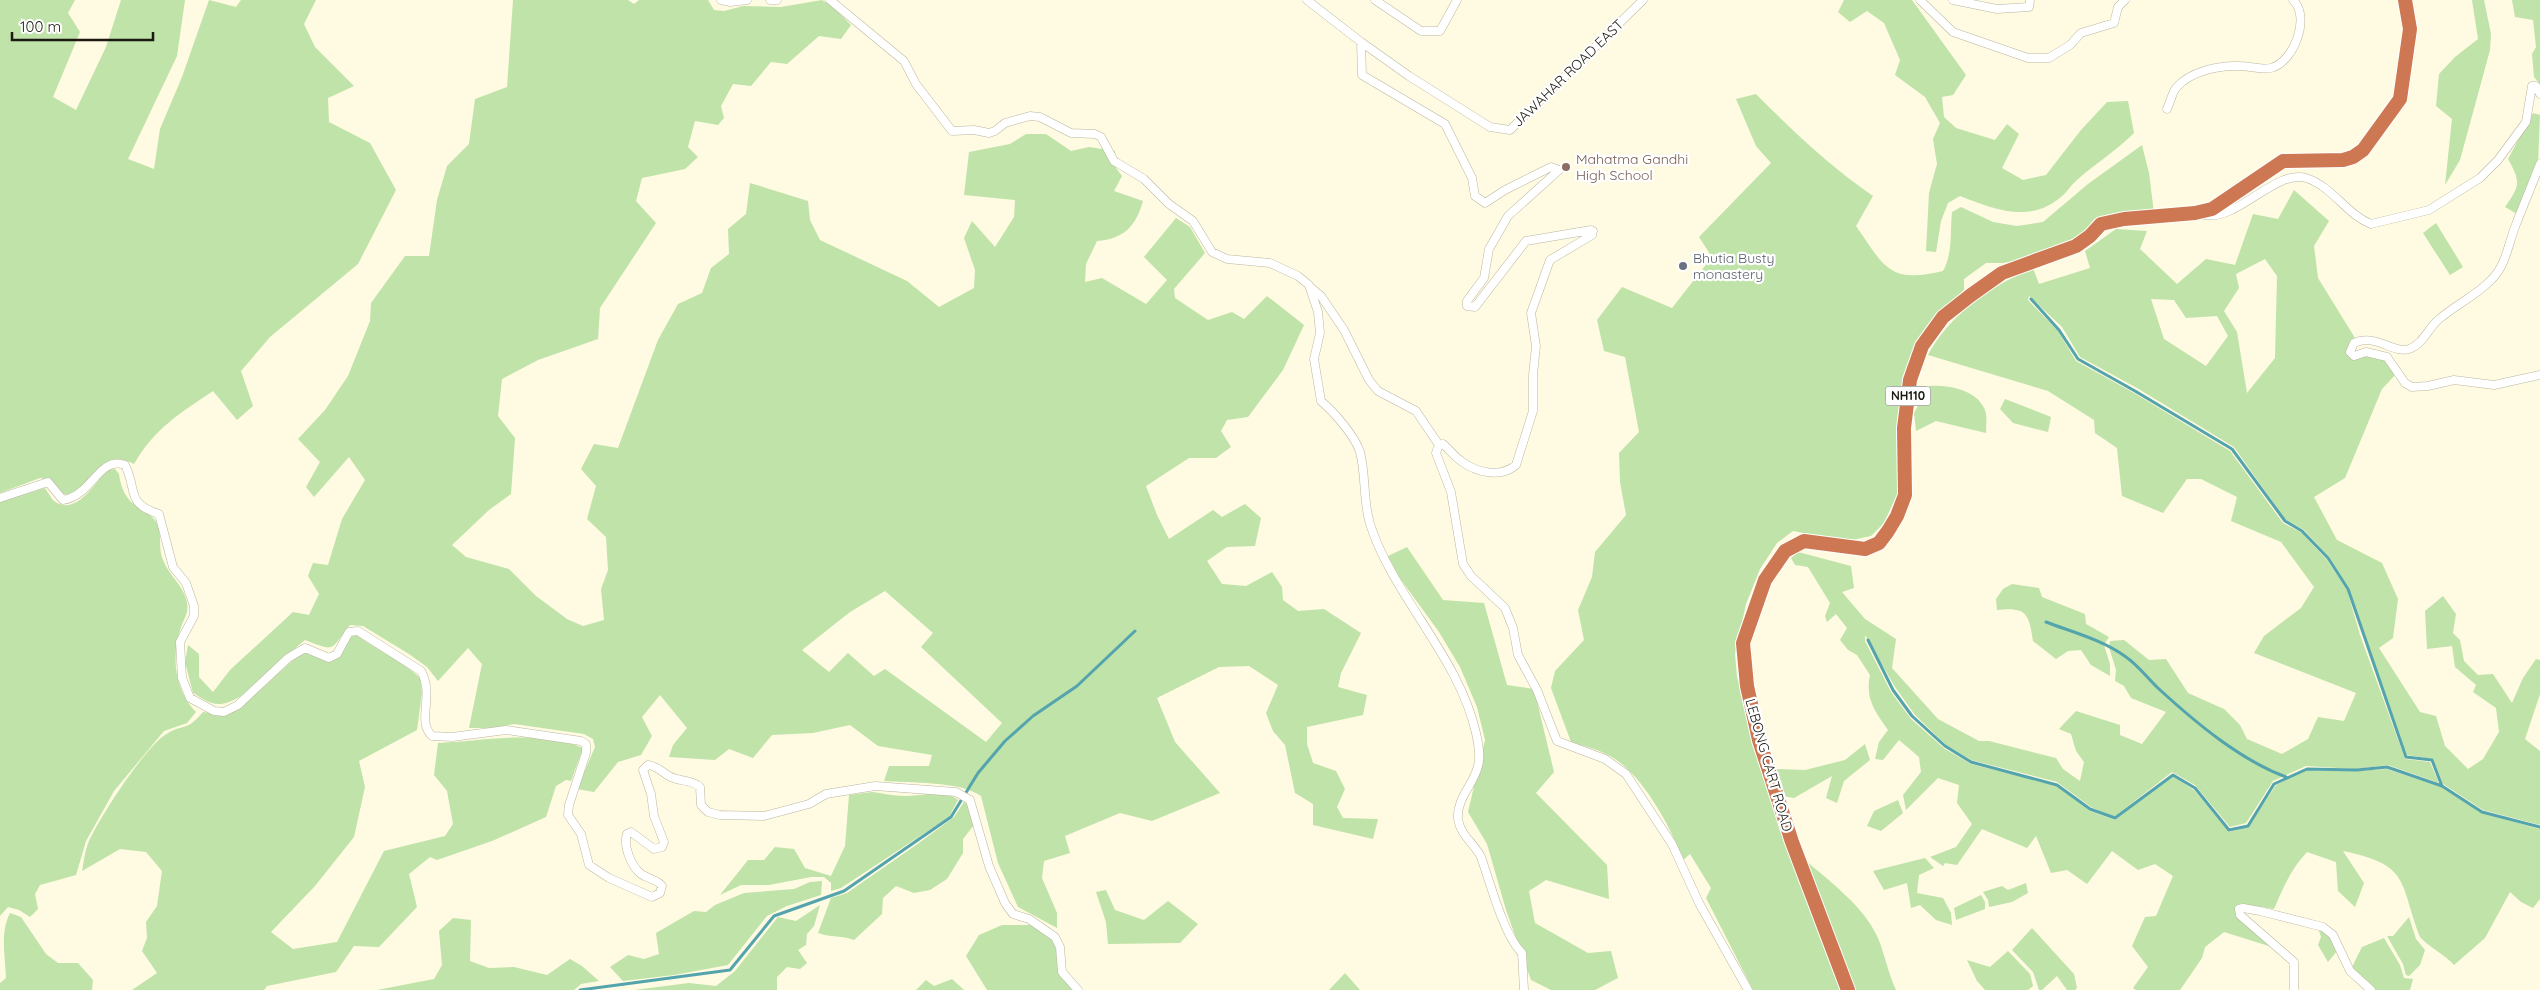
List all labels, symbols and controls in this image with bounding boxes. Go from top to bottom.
scale bar [12,10,154,42]
street label: JAWAHAR ROAD EAST [1509,15,1627,131]
text: 100 m [20,17,61,36]
place label: Mahatma Gandhi High School [1576,150,1688,184]
marker: Mahatma Gandhi High School [1560,161,1572,173]
place label: Bhutia Busty monastery [1693,249,1774,283]
marker: Bhutia Busty monastery [1677,260,1689,272]
road number: NH110 [1886,386,1930,406]
street label: LEBONG CART ROAD [1741,696,1797,834]

